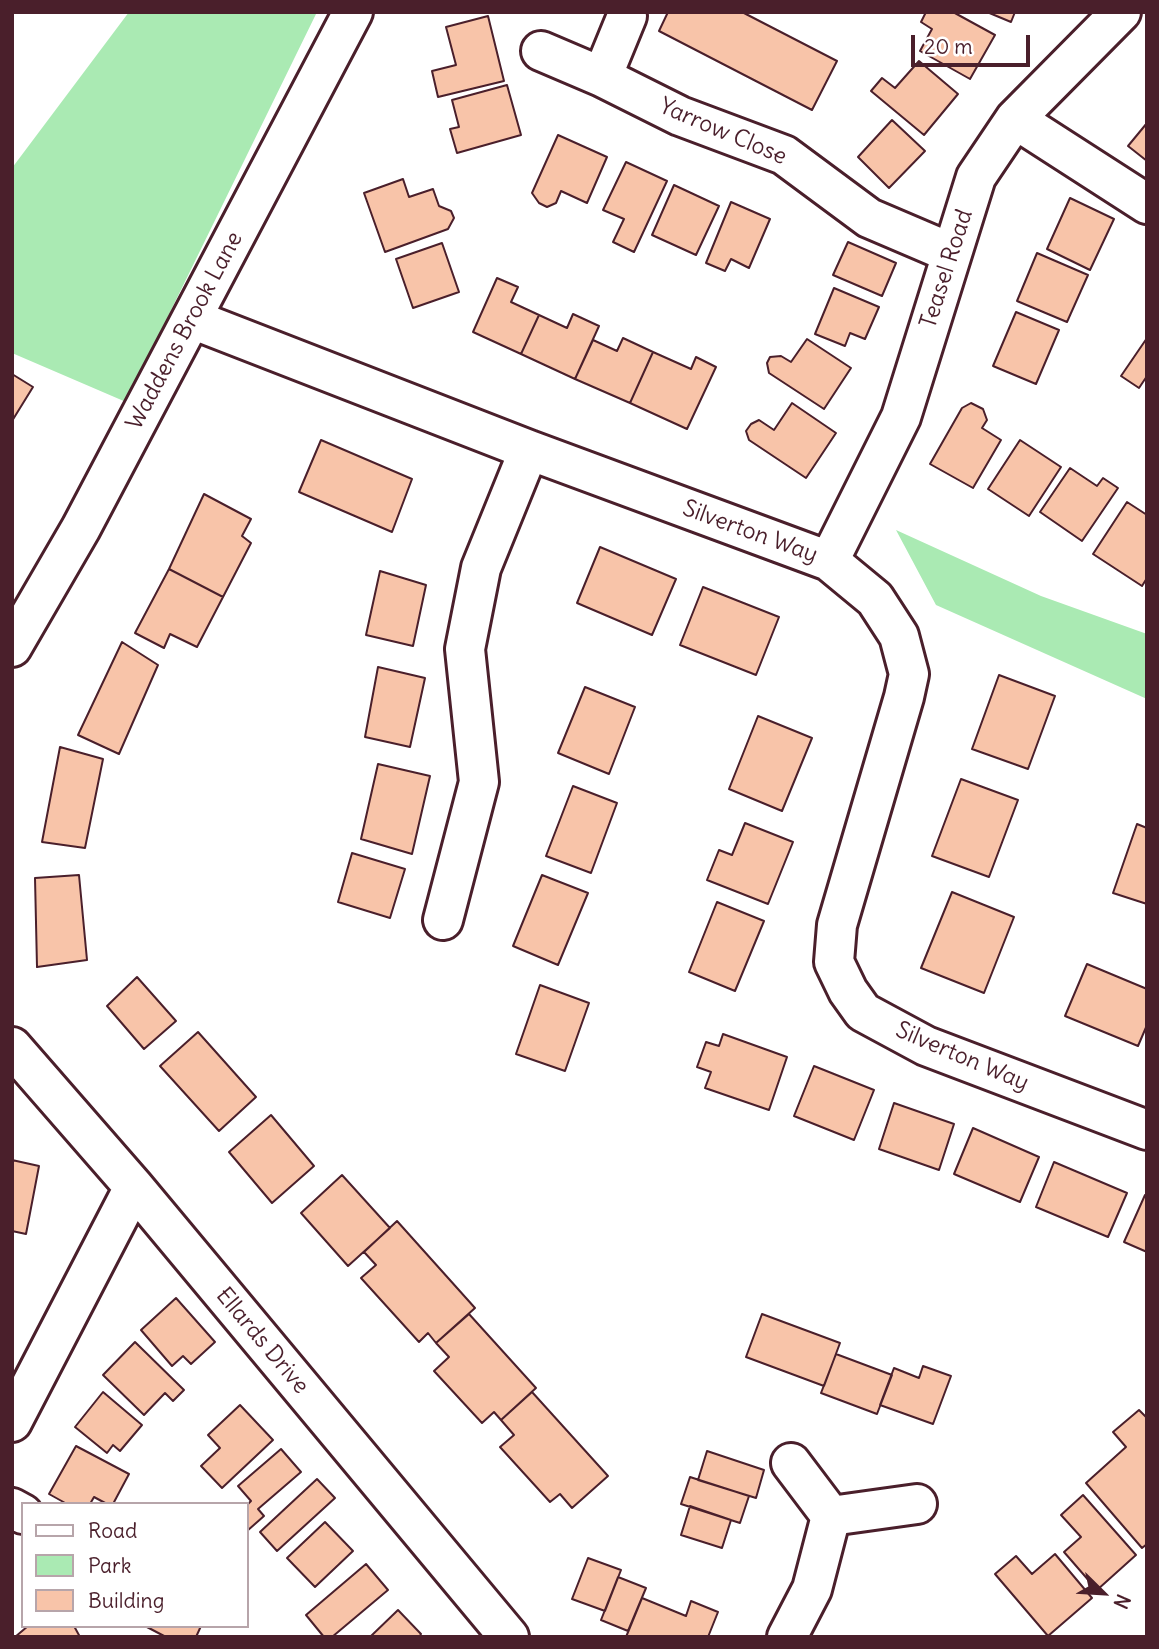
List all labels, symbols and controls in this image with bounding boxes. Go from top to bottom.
scale bar [914,21,1033,65]
text: 20 m [924,33,973,60]
street label: Yarrow Close [655,93,791,171]
street label: Teasel Road [915,206,979,332]
street label: Waddens Brook Lane [121,227,249,435]
street label: Silverton Way [679,495,821,569]
street label: Silverton Way [891,1017,1033,1097]
street label: Ellards Drive [210,1282,314,1400]
legend [21,1502,248,1628]
text: Road [88,1517,137,1544]
text: Park [88,1552,131,1579]
north arrow [1068,1558,1138,1628]
text: Building [88,1587,164,1614]
text: N [1109,1591,1136,1612]

